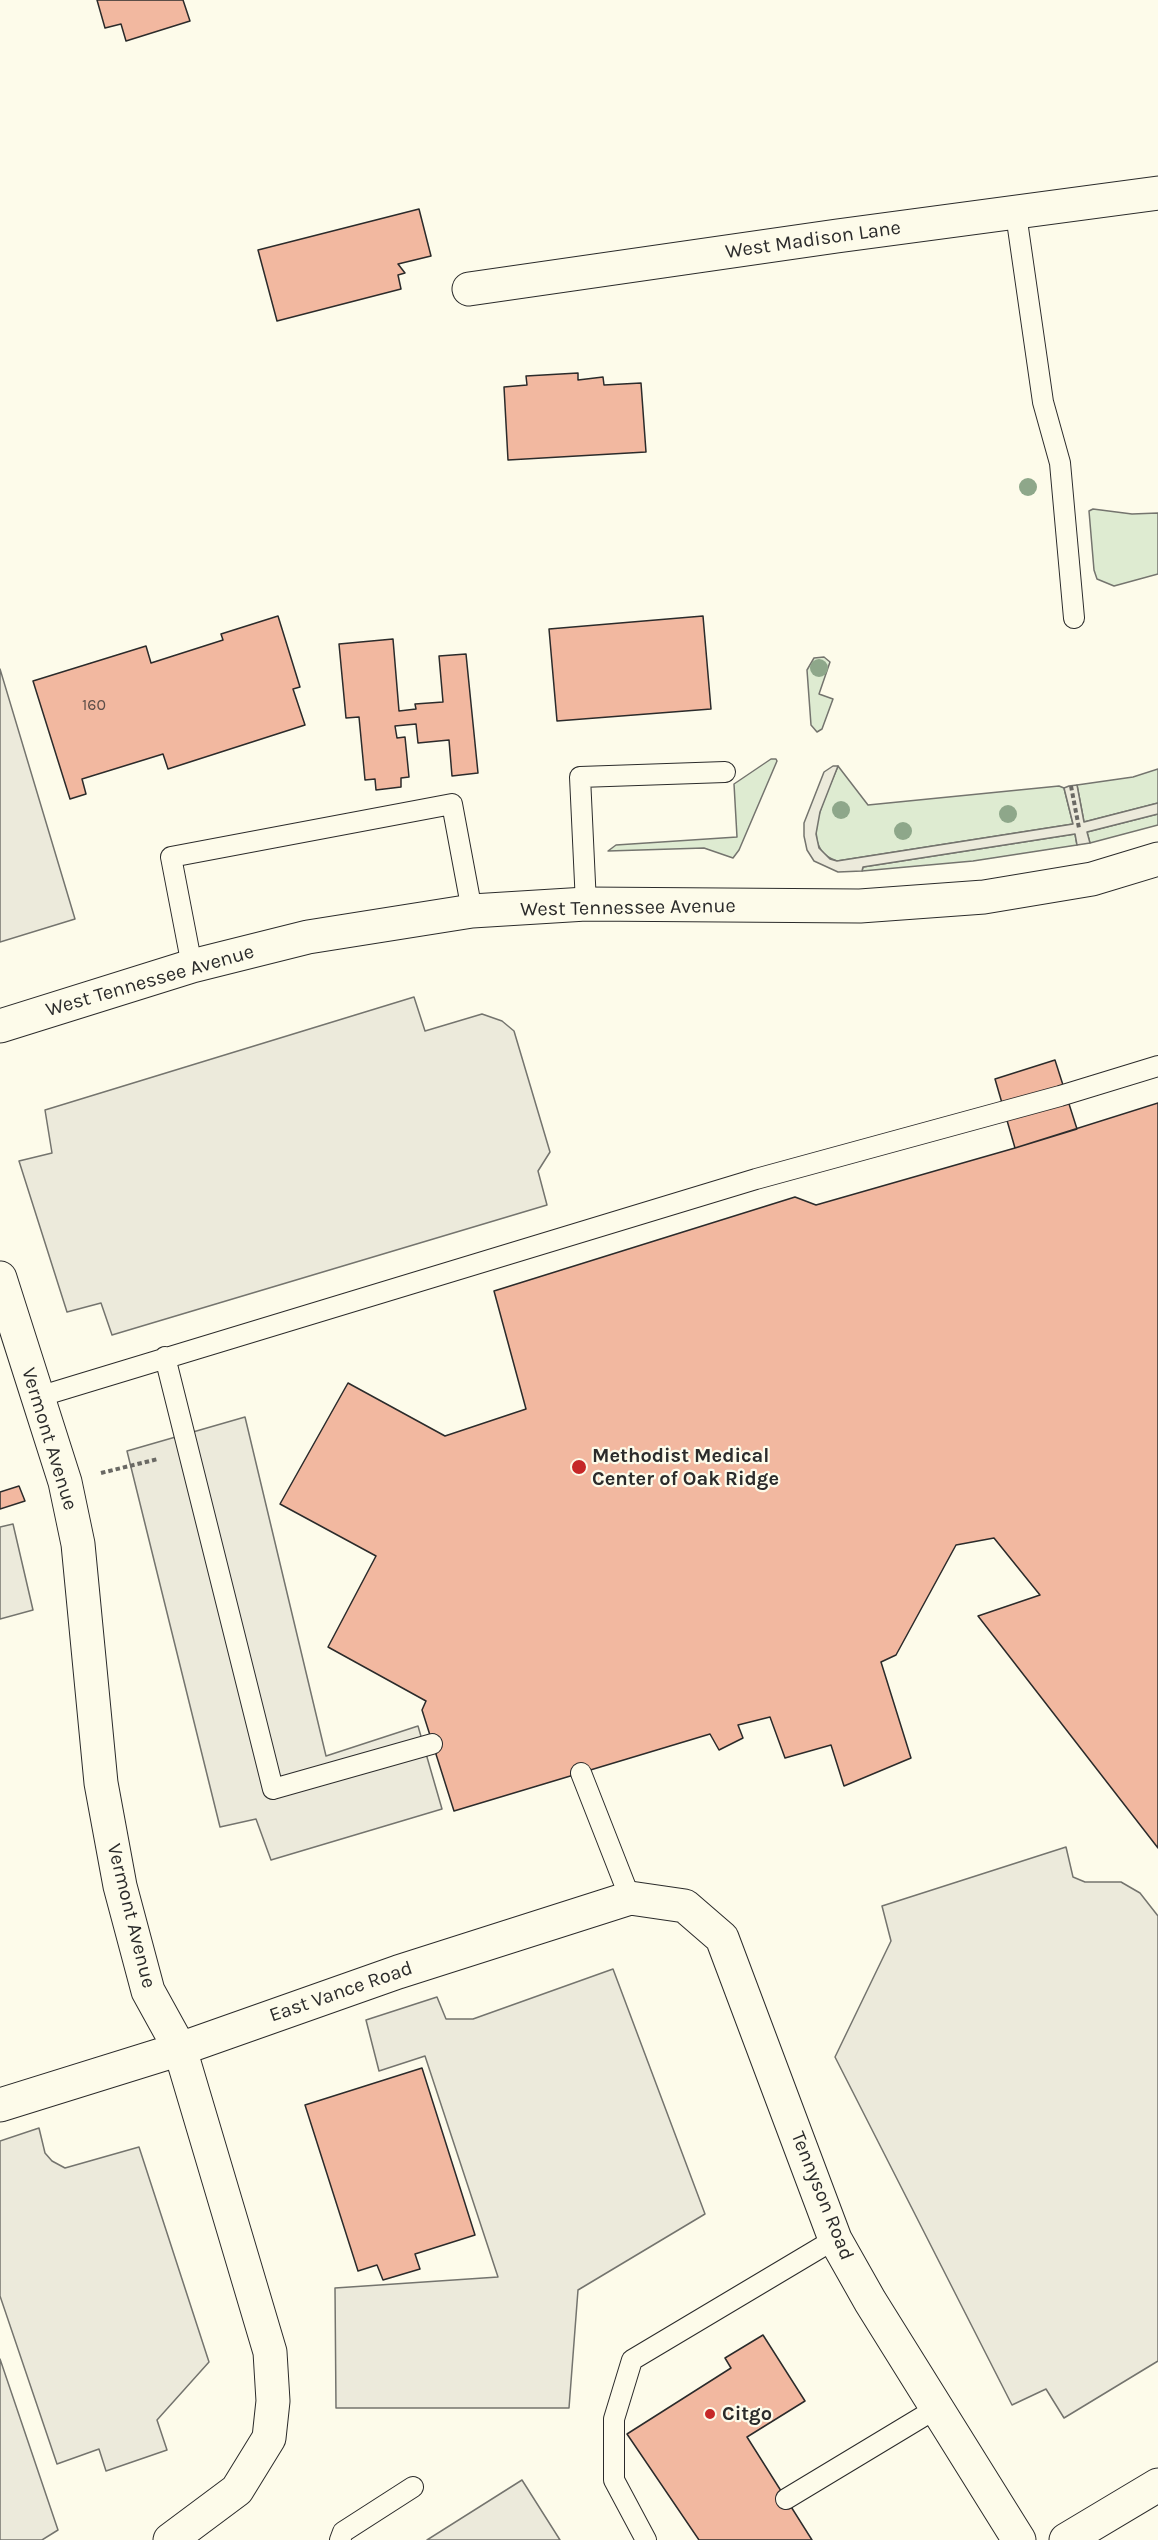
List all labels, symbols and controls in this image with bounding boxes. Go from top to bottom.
street label: West Madison Lane [724,216,902,264]
house number: 160 [82,695,106,715]
street label: West Tennessee Avenue [520,894,736,922]
street label: West Tennessee Avenue [43,940,257,1022]
street label: Vermont Avenue [16,1365,82,1513]
place label: Methodist Medical Center of Oak Ridge [592,1444,779,1491]
marker: Methodist Medical Center of Oak Ridge [570,1458,588,1476]
street label: Vermont Avenue [101,1841,161,1991]
street label: East Vance Road [266,1956,416,2028]
street label: Tennyson Road [785,2128,859,2264]
place label: Citgo [722,2402,772,2426]
marker: Citgo [703,2407,717,2421]

